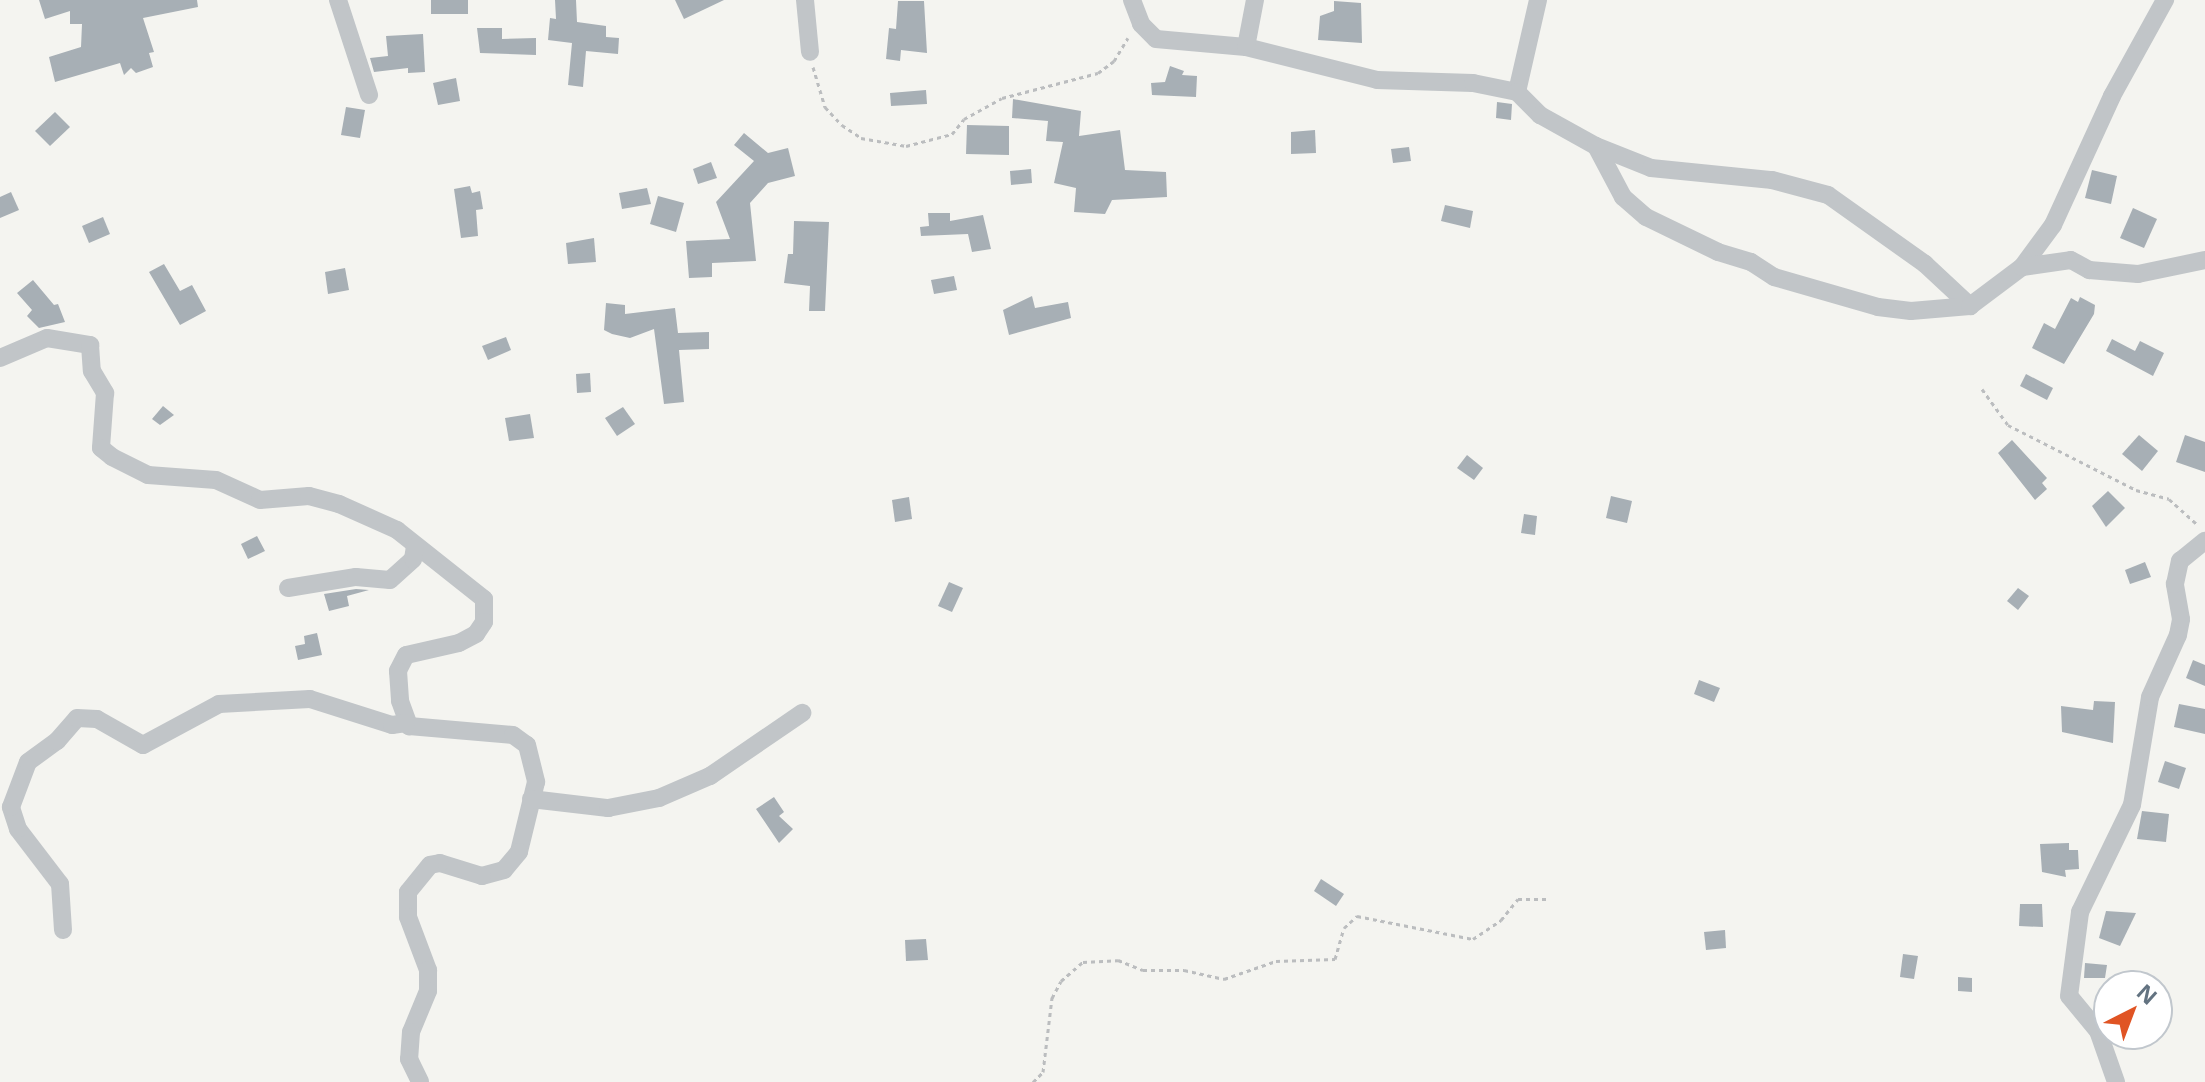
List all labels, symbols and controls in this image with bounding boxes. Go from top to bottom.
north arrow [2093,970,2173,1050]
text: N [2131,977,2164,1011]

